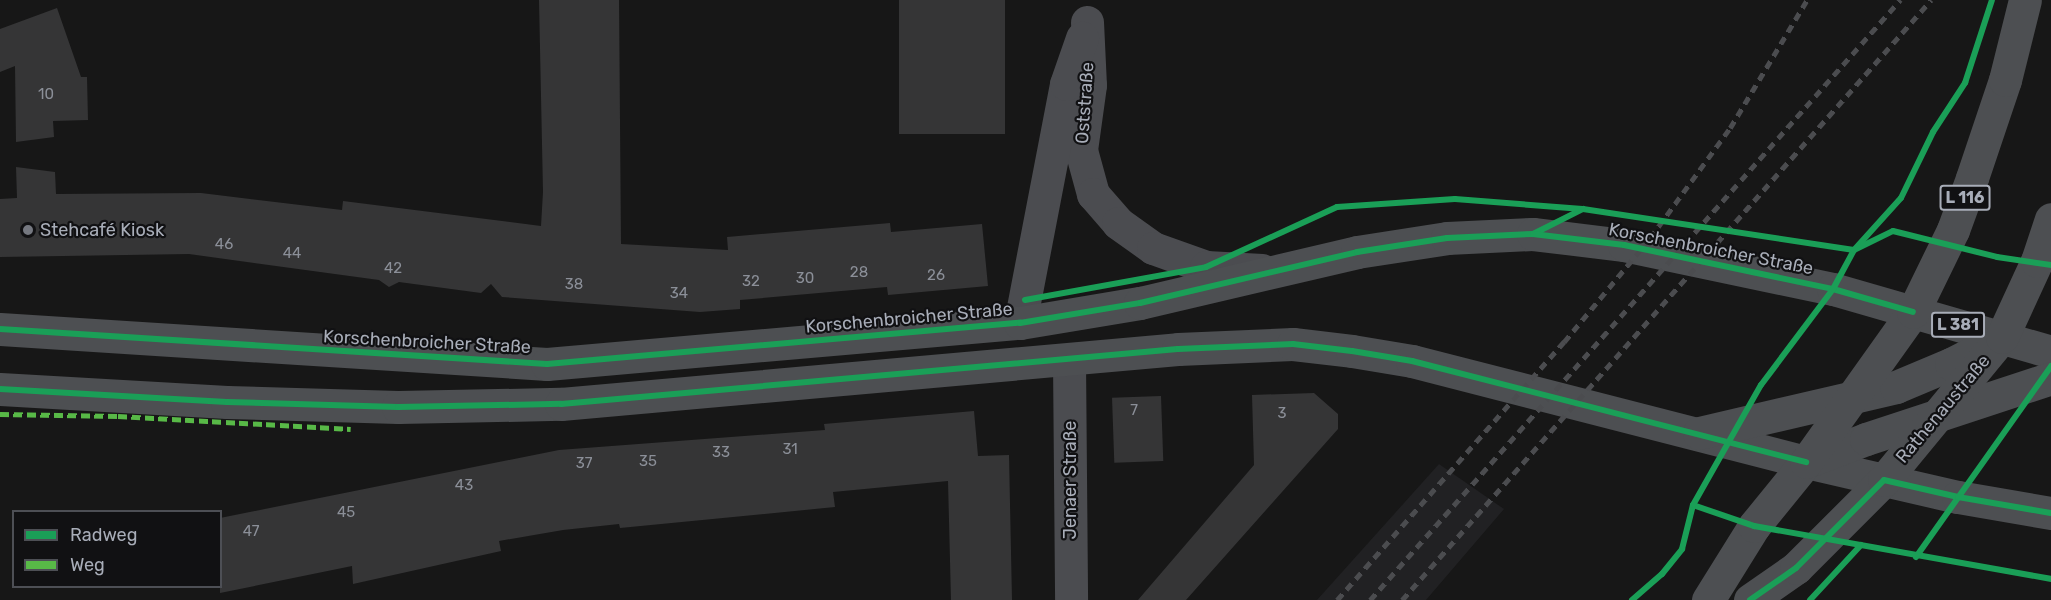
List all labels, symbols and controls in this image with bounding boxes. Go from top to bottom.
street label: Oststraße [1071,61,1099,145]
house number: 10 [38,86,54,104]
road number: L 116 [1938,185,1992,211]
place label: Stehcafé Kiosk [40,219,164,241]
street label: Korschenbroicher Straße [1607,219,1815,279]
marker: Stehcafé Kiosk [21,223,35,237]
house number: 46 [215,236,233,254]
house number: 44 [283,245,301,263]
house number: 42 [384,260,402,278]
house number: 28 [850,264,868,282]
house number: 26 [927,267,945,285]
house number: 30 [796,270,814,288]
house number: 32 [742,273,760,291]
house number: 38 [565,276,583,294]
house number: 34 [670,285,688,303]
street label: Korschenbroicher Straße [804,298,1014,338]
road number: L 381 [1930,312,1986,338]
street label: Korschenbroicher Straße [322,326,532,358]
street label: Rathenaustraße [1891,350,1995,468]
house number: 7 [1130,402,1138,420]
house number: 3 [1277,405,1287,423]
street label: Jenaer Straße [1059,420,1081,540]
house number: 31 [782,441,798,459]
house number: 33 [712,444,730,462]
house number: 35 [639,453,657,471]
house number: 37 [576,455,592,473]
house number: 43 [455,477,473,495]
house number: 45 [337,504,355,522]
legend [12,510,222,588]
house number: 47 [243,523,259,541]
text: Radweg [70,524,137,546]
text: Weg [70,554,105,576]

